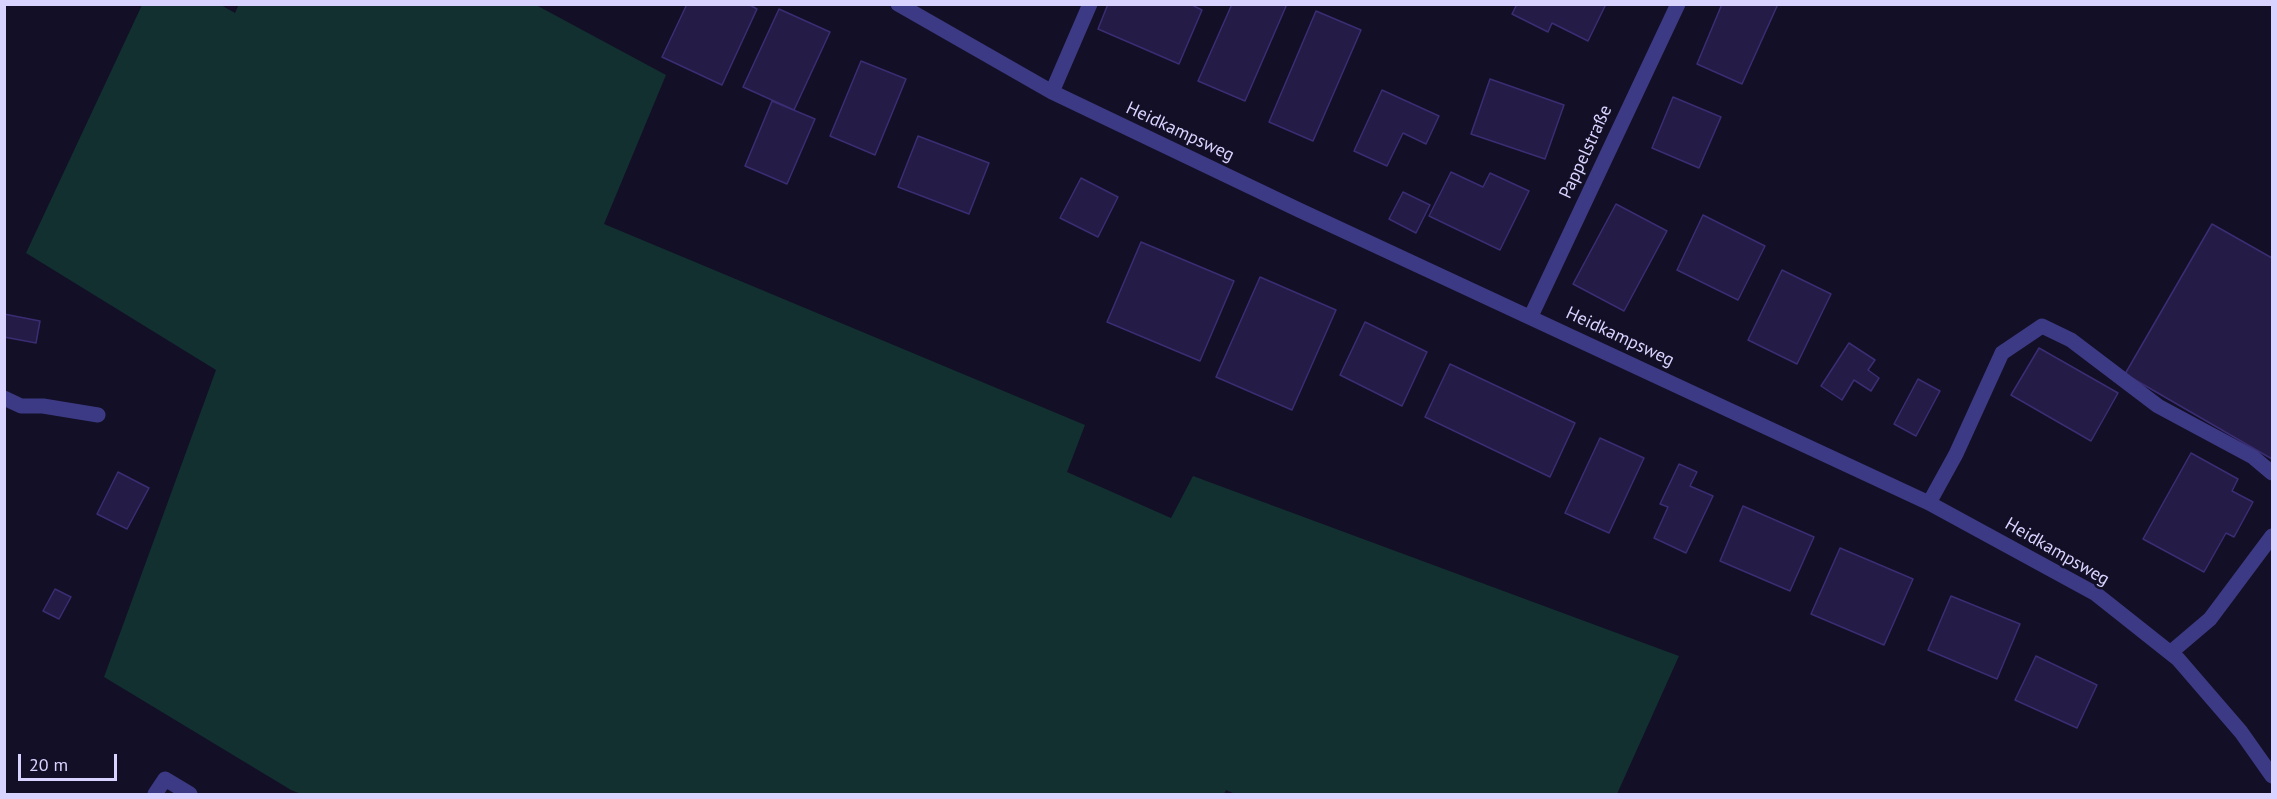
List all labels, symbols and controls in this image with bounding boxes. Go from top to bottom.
street label: Heidkampsweg [1122,98,1238,166]
street label: Pappelstraße [1555,102,1617,202]
street label: Heidkampsweg [1562,303,1678,371]
street label: Heidkampsweg [2001,513,2113,591]
scale bar [21,742,120,780]
text: 20 m [29,753,68,776]

